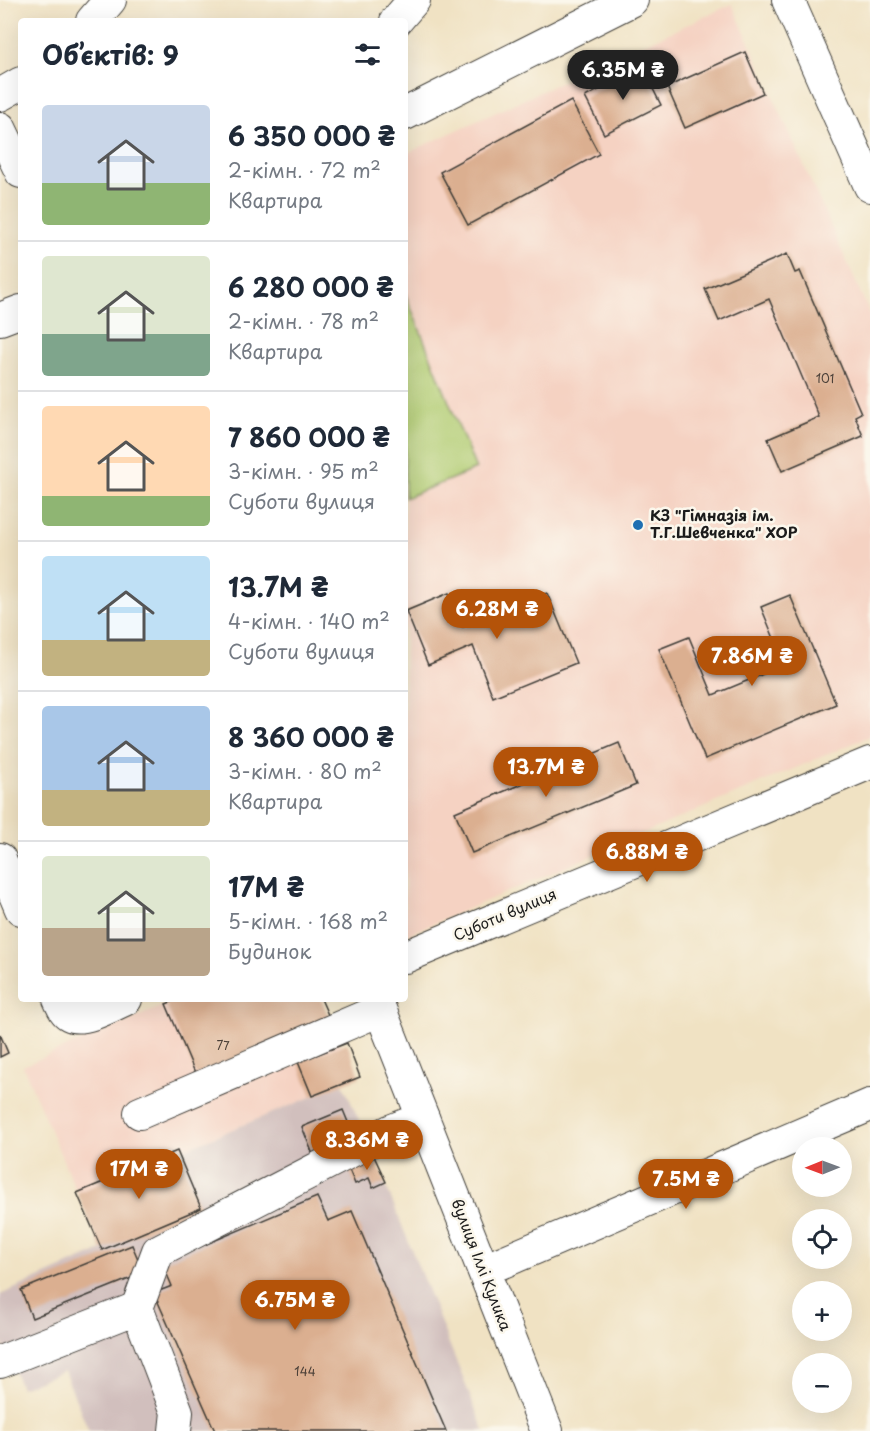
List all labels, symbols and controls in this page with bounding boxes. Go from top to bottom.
text: Об’єктів: 9 [42,35,179,74]
icon: filters [351,38,384,71]
pin: 6.35M ₴ [568,50,678,101]
text: 6.35M ₴ [581,54,665,84]
text: 6 350 000 ₴ [228,116,395,155]
icon: home [90,129,162,201]
text: 2-кімн. · 72 m² [228,155,381,185]
text: Квартира [228,185,322,215]
text: 6 280 000 ₴ [228,267,394,306]
icon: home [90,280,162,352]
text: 2-кімн. · 78 m² [228,306,379,336]
text: Квартира [228,336,322,366]
house number: 101 [816,369,834,387]
text: 7 860 000 ₴ [228,417,390,456]
icon: home [90,430,162,502]
text: 3-кімн. · 95 m² [228,456,379,486]
text: Суботи вулиця [228,486,375,516]
place label: КЗ "Гімназія ім. Т.Г.Шевченка" ХОР [650,503,798,543]
marker: КЗ "Гімназія ім. Т.Г.Шевченка" ХОР [631,518,645,532]
text: 13.7M ₴ [228,567,329,606]
icon: home [90,580,162,652]
pin: 6.28M ₴ [442,589,552,640]
text: 6.28M ₴ [456,593,538,623]
text: 4-кімн. · 140 m² [228,606,390,636]
text: Суботи вулиця [228,636,375,666]
pin: 7.86M ₴ [697,636,807,687]
text: 7.86M ₴ [711,640,793,670]
text: 8 360 000 ₴ [228,717,394,756]
icon: home [90,730,162,802]
pin: 13.7M ₴ [491,747,601,798]
text: 13.7M ₴ [507,751,585,781]
text: 3-кімн. · 80 m² [228,756,382,786]
text: Квартира [228,786,322,816]
pin: 6.88M ₴ [592,832,702,883]
text: 6.88M ₴ [606,836,688,866]
text: 17M ₴ [228,867,304,906]
icon: home [90,880,162,952]
street label: Суботи вулиця [449,881,560,946]
text: 5-кімн. · 168 m² [228,906,388,936]
text: Будинок [228,936,311,966]
house number: 77 [216,1036,230,1054]
pin: 8.36M ₴ [312,1120,422,1171]
text: 8.36M ₴ [325,1124,409,1154]
north arrow [792,1137,852,1197]
map controls [792,1137,852,1413]
pin: 17M ₴ [97,1149,181,1200]
text: 17M ₴ [110,1153,168,1183]
pin: 7.5M ₴ [637,1159,735,1210]
text: 7.5M ₴ [652,1163,720,1193]
street label: вулиця Іллі Кулика [447,1195,518,1334]
button: locate [792,1209,852,1269]
pin: 6.75M ₴ [240,1280,350,1331]
button: + [792,1281,852,1341]
text: 6.75M ₴ [255,1284,335,1314]
button: − [792,1353,852,1413]
house number: 144 [294,1362,316,1380]

